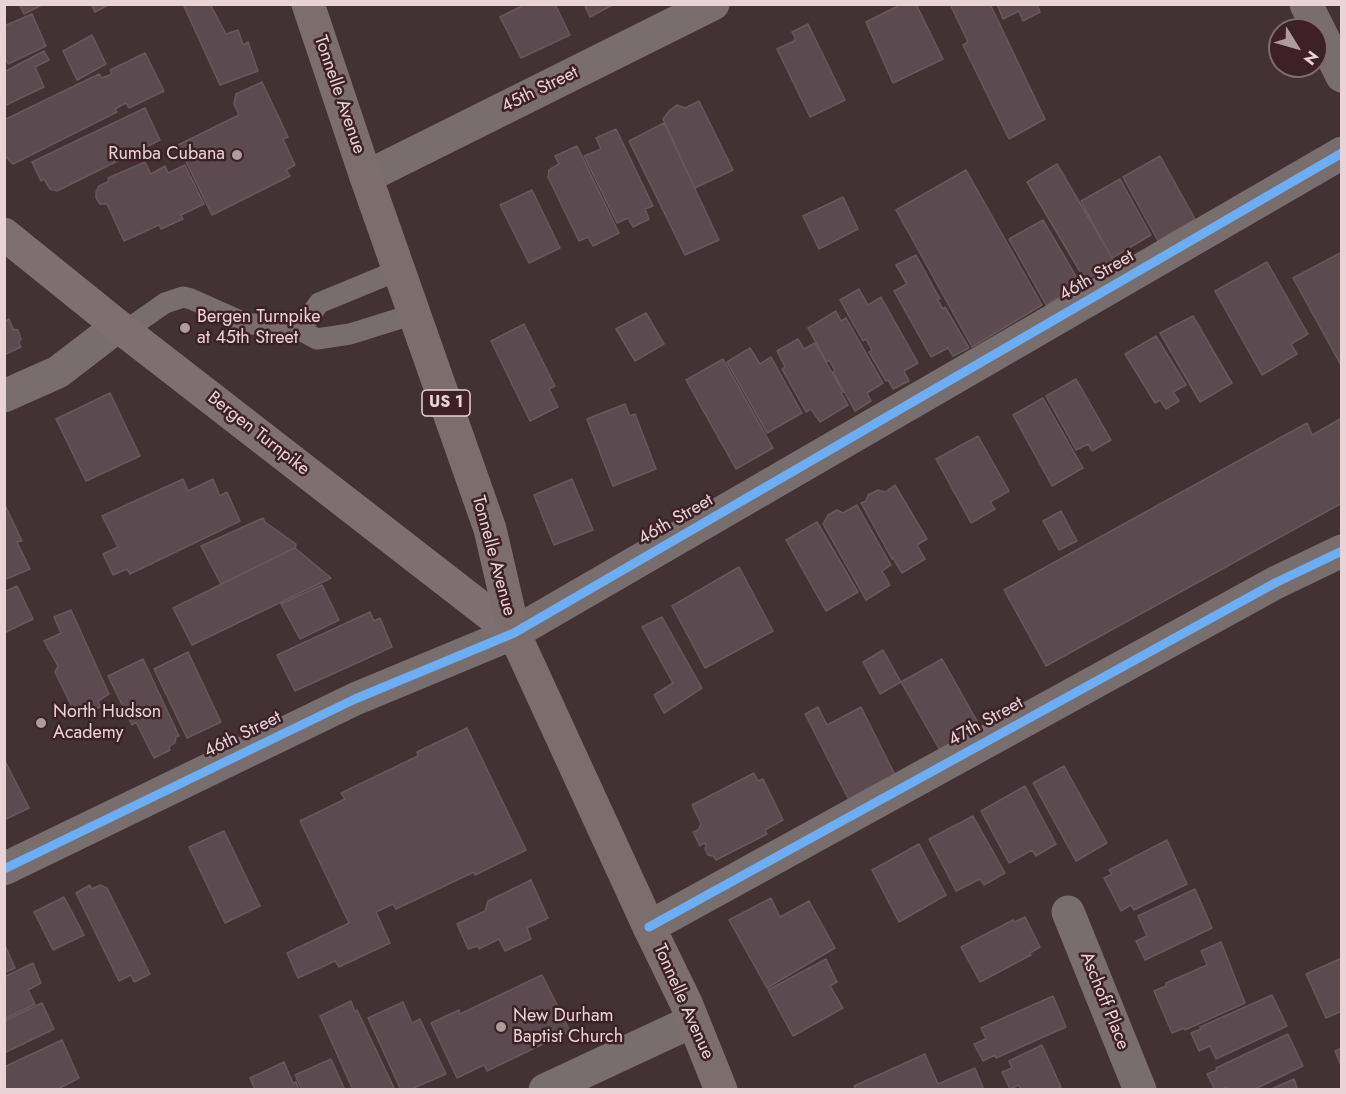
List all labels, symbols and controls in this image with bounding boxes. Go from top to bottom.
north arrow [1268,18,1328,78]
street label: Tonnelle Avenue [309,33,369,157]
text: N [1298,46,1324,70]
street label: 45th Street [498,62,582,118]
place label: Rumba Cubana [108,144,225,166]
marker: Rumba Cubana [230,148,244,162]
street label: 46th Street [1056,246,1138,306]
place label: Bergen Turnpike at 45th Street [197,307,320,350]
marker: Bergen Turnpike at 45th Street [178,321,192,335]
street label: Bergen Turnpike [203,387,313,481]
road number: US 1 [422,390,470,416]
street label: 46th Street [635,490,717,550]
street label: Tonnelle Avenue [467,494,519,618]
street label: 47th Street [945,693,1027,751]
place label: North Hudson Academy [53,702,161,744]
street label: 46th Street [201,707,285,763]
marker: North Hudson Academy [34,716,48,730]
street label: Tonnelle Avenue [648,941,718,1063]
street label: Aschoff Place [1075,949,1133,1053]
place label: New Durham Baptist Church [513,1006,623,1048]
marker: New Durham Baptist Church [494,1020,508,1034]

